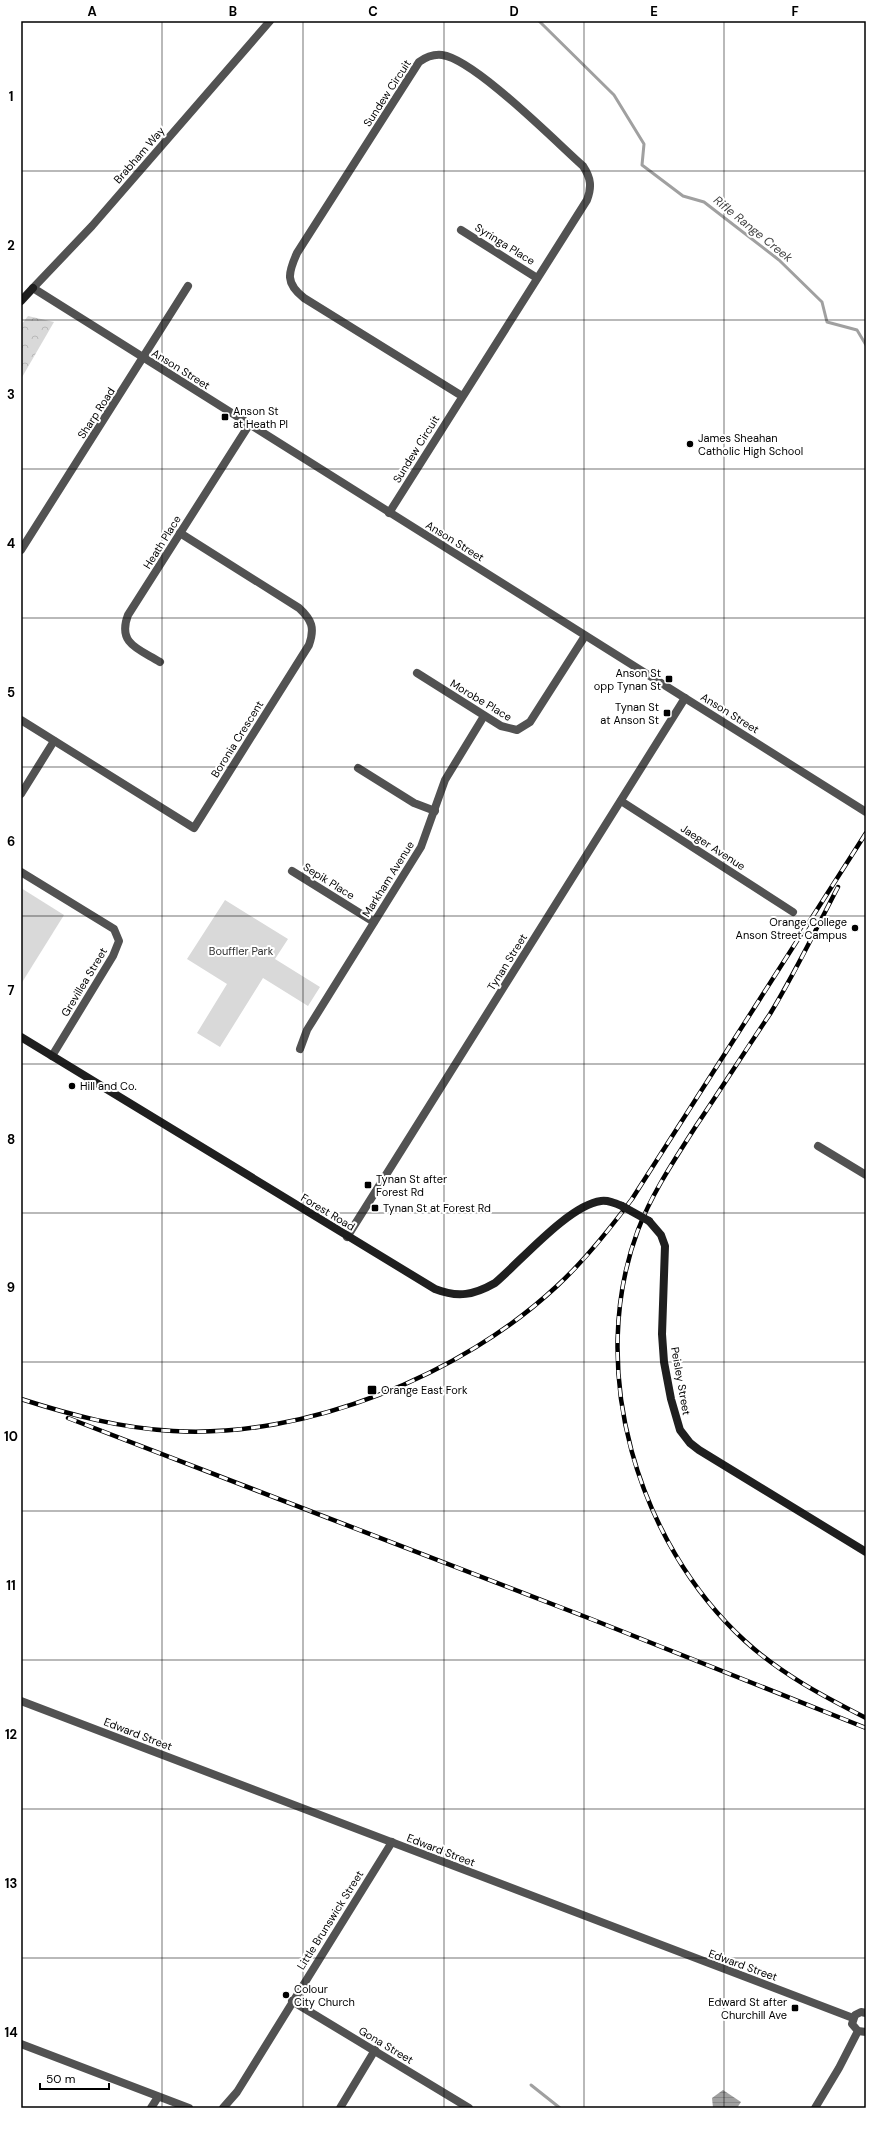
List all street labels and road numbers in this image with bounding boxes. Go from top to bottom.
street label: Sundew Circuit [360,57,414,129]
street label: Brabham Way [111,124,167,186]
street label: Syringa Place [472,220,538,268]
street label: Anson Street [149,346,213,392]
street label: Sharp Road [74,385,118,441]
street label: Sundew Circuit [390,413,442,485]
street label: Heath Place [140,513,184,571]
street label: Anson Street [423,518,487,564]
street label: Morobe Place [448,676,514,724]
street label: Anson Street [698,690,762,736]
street label: Boronia Crescent [208,698,266,780]
street label: Jaeger Avenue [678,821,748,873]
street label: Markham Avenue [359,838,417,920]
street label: Sepik Place [301,860,357,902]
street label: Tynan Street [484,931,530,993]
street label: Grevillea Street [58,945,110,1019]
street label: Forest Road [298,1190,358,1234]
street label: Peisley Street [668,1346,694,1416]
street label: Edward Street [102,1715,174,1753]
street label: Edward Street [405,1831,477,1869]
street label: Little Brunswick Street [294,1868,366,1972]
street label: Edward Street [707,1946,779,1984]
street label: Gona Street [356,2023,416,2067]

